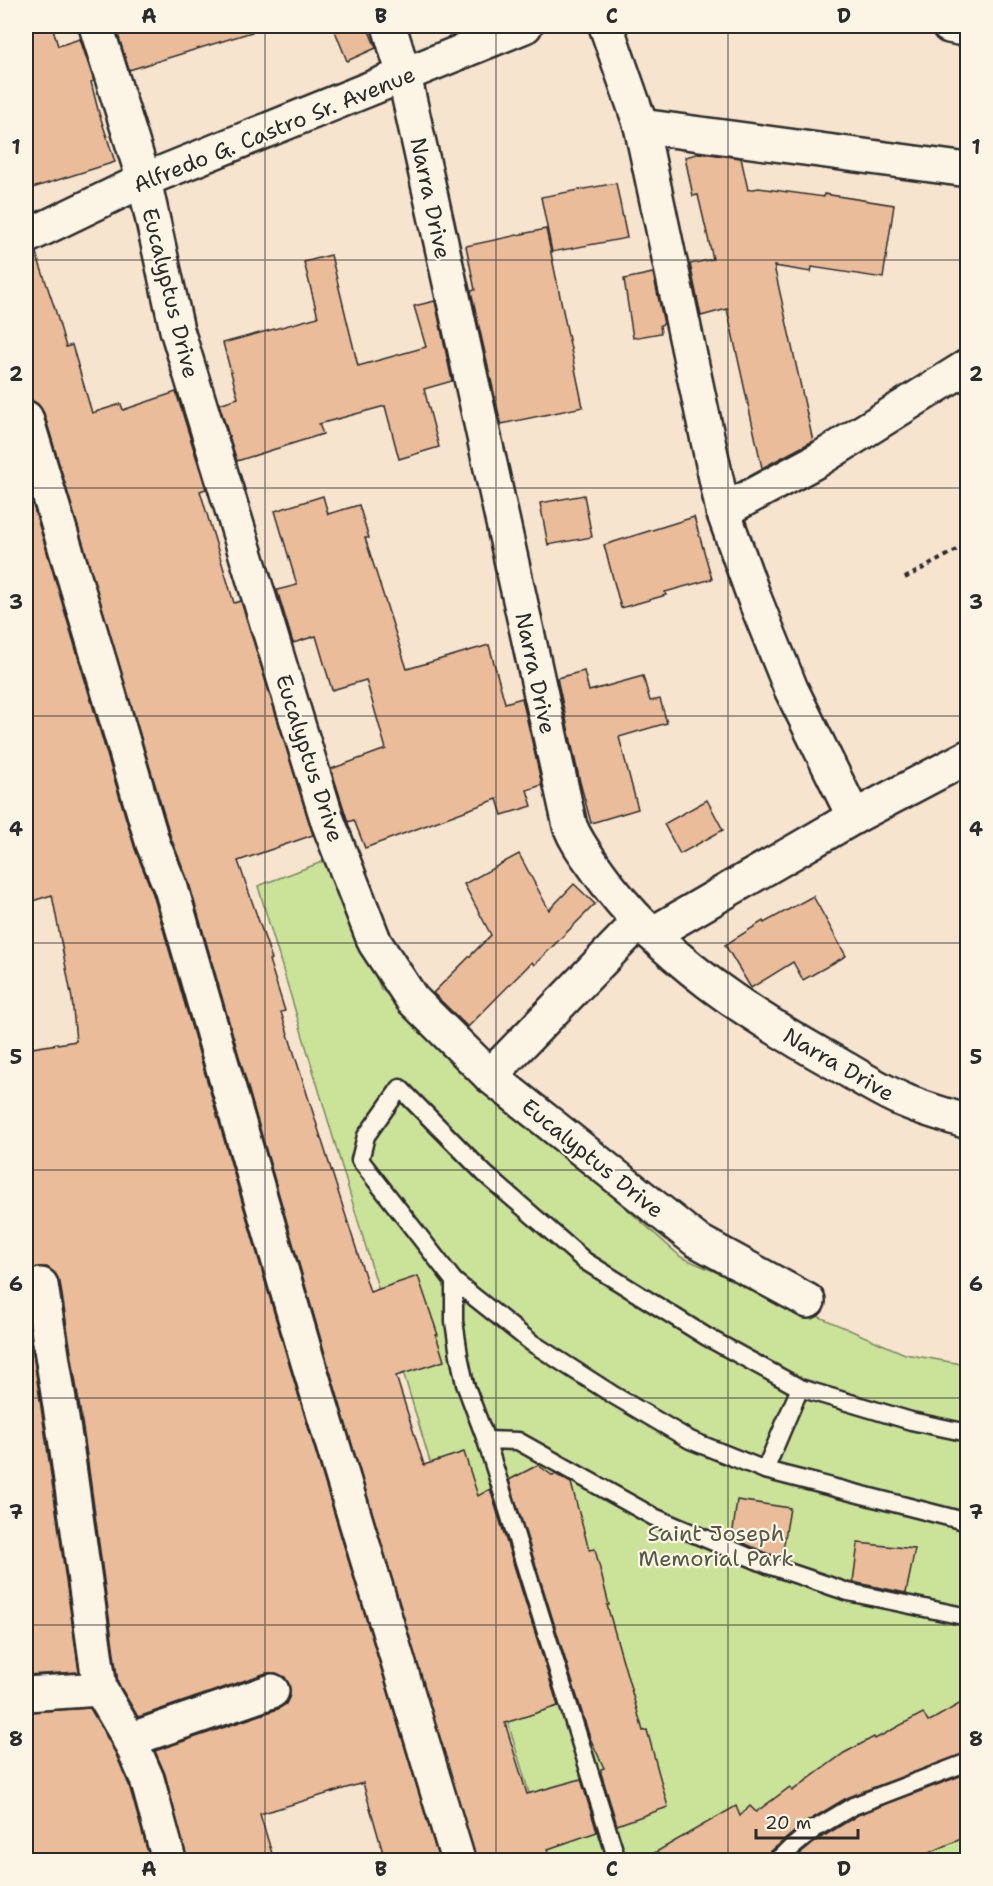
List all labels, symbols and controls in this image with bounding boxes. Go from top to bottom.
text: A [141,3,157,29]
text: B [375,3,387,29]
text: C [606,3,618,29]
text: D [837,3,851,29]
street label: Alfredo G. Castro Sr. Avenue [129,60,419,199]
text: 1 [11,134,21,160]
text: 1 [971,134,981,160]
street label: Narra Drive [403,135,458,262]
street label: Eucalyptus Drive [135,205,206,381]
text: 2 [9,361,23,387]
text: 2 [969,361,983,387]
text: 3 [9,589,23,615]
text: 3 [969,589,983,615]
street label: Narra Drive [508,610,563,737]
street label: Eucalyptus Drive [269,671,350,846]
text: 4 [9,816,23,842]
text: 4 [969,816,983,842]
street label: Narra Drive [778,1021,900,1108]
text: 5 [10,1044,22,1070]
text: 5 [970,1044,982,1070]
street label: Eucalyptus Drive [516,1092,670,1225]
text: 6 [9,1271,23,1297]
text: 6 [969,1271,983,1297]
text: 7 [9,1499,23,1525]
text: 7 [969,1499,983,1525]
park label: Saint Joseph Memorial Park [638,1519,794,1573]
text: 8 [9,1726,23,1752]
text: 8 [969,1726,983,1752]
scale bar [756,1802,858,1840]
text: 20 m [765,1811,811,1835]
text: A [141,1856,157,1882]
text: B [375,1856,387,1882]
text: C [606,1856,618,1882]
text: D [837,1856,851,1882]

